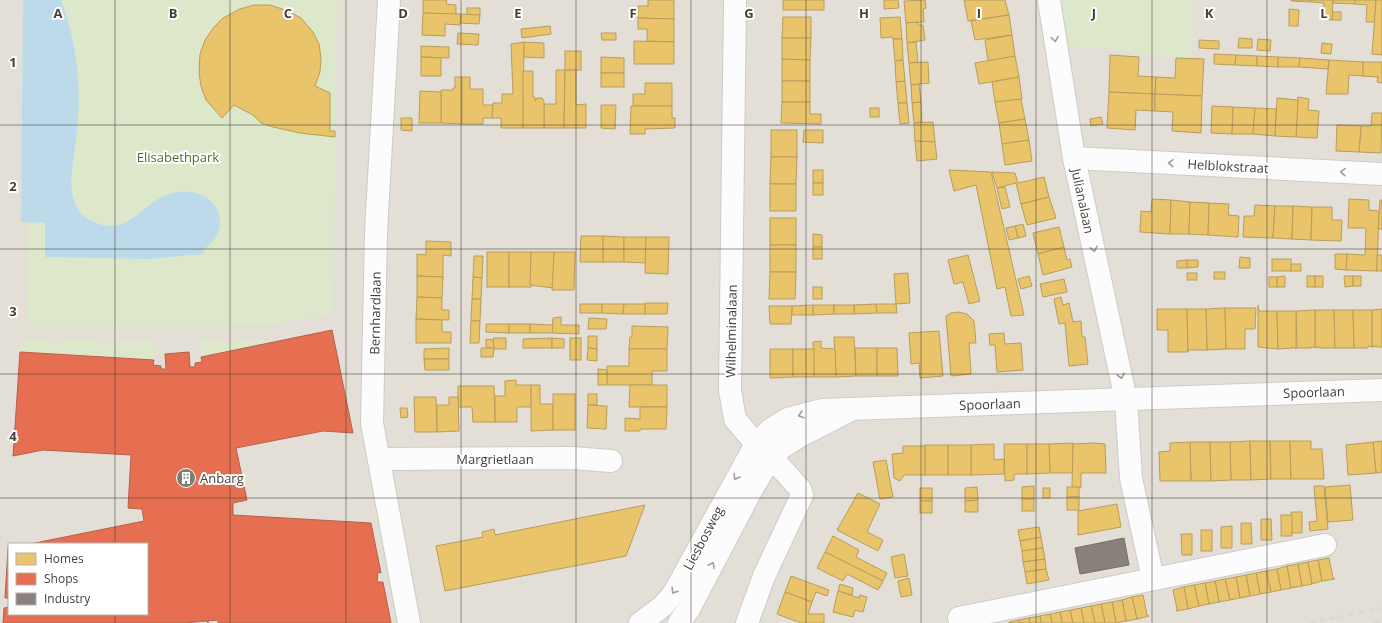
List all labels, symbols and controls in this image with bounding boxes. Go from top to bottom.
text: A [54,4,63,22]
text: B [169,4,178,22]
text: C [284,4,292,22]
text: D [398,4,408,22]
text: E [514,4,522,22]
text: F [629,4,637,22]
text: G [744,4,754,22]
text: H [859,4,869,22]
text: I [977,4,981,22]
text: J [1091,4,1096,22]
text: K [1205,4,1214,22]
text: L [1320,4,1328,22]
one-way arrow [1050,35,1059,42]
text: 1 [9,53,17,71]
park label: Elisabethpark [137,148,219,166]
street label: Helblokstraat [1187,155,1269,177]
one-way arrow [1168,159,1174,168]
street label: Julianalaan [1067,165,1099,235]
one-way arrow [1340,168,1346,176]
text: 2 [9,177,17,195]
one-way arrow [1089,246,1097,252]
street label: Bernhardlaan [365,271,385,355]
street label: Wilhelminalaan [721,284,741,378]
text: 3 [9,302,17,320]
one-way arrow [1117,373,1125,379]
street label: Spoorlaan [1283,382,1345,402]
street label: Spoorlaan [959,394,1021,414]
one-way arrow [798,410,805,419]
text: 4 [9,427,17,445]
street label: Margrietlaan [456,450,534,468]
building icon: Anbarg [175,467,197,489]
place label: Anbarg [200,469,244,487]
one-way arrow [734,473,741,480]
street label: Liesbosweg [679,503,727,573]
legend [8,543,148,615]
text: Homes [44,550,84,567]
one-way arrow [707,562,715,569]
text: Shops [44,570,79,587]
one-way arrow [672,587,679,594]
text: Industry [44,590,91,607]

